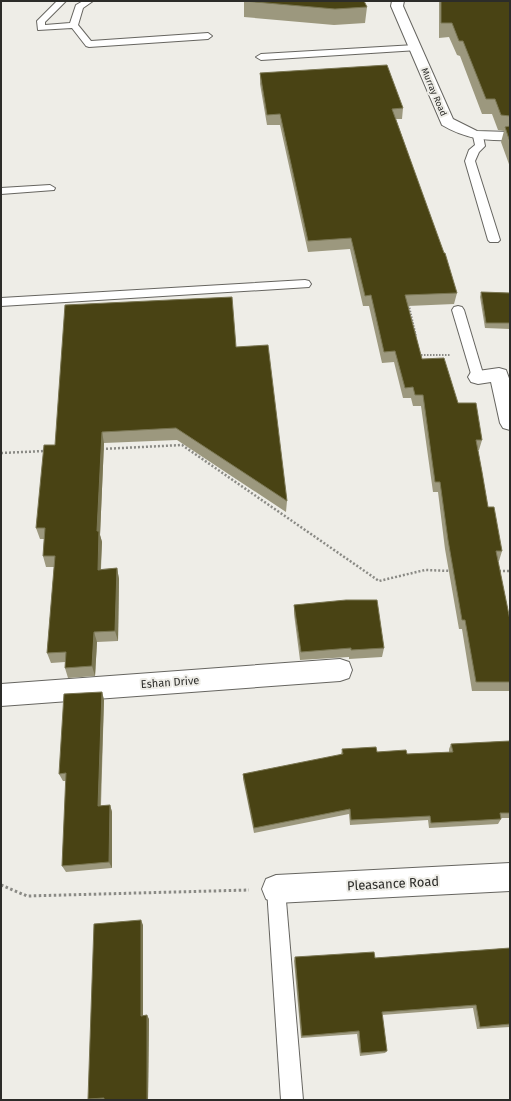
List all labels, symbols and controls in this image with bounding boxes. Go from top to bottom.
street label: Murray Road [419,66,449,118]
street label: Eshan Drive [140,674,200,691]
street label: Pleasance Road [347,874,439,893]

